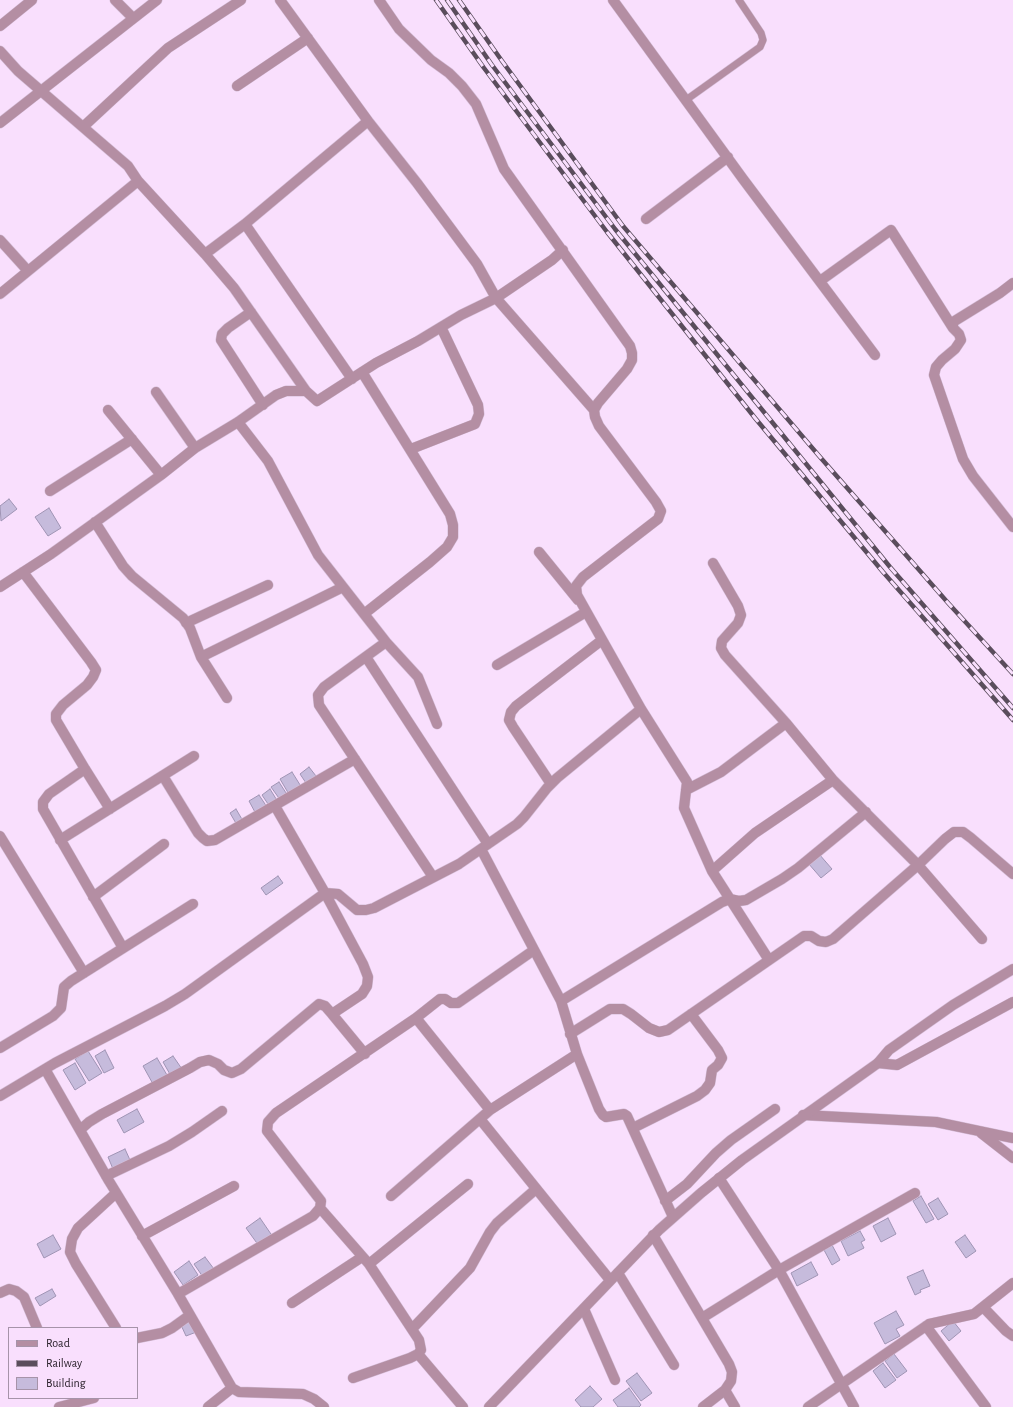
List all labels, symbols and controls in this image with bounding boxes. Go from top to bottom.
legend [8,1327,138,1399]
text: Road [46,1337,70,1349]
text: Railway [46,1357,82,1369]
text: Building [46,1377,86,1389]

